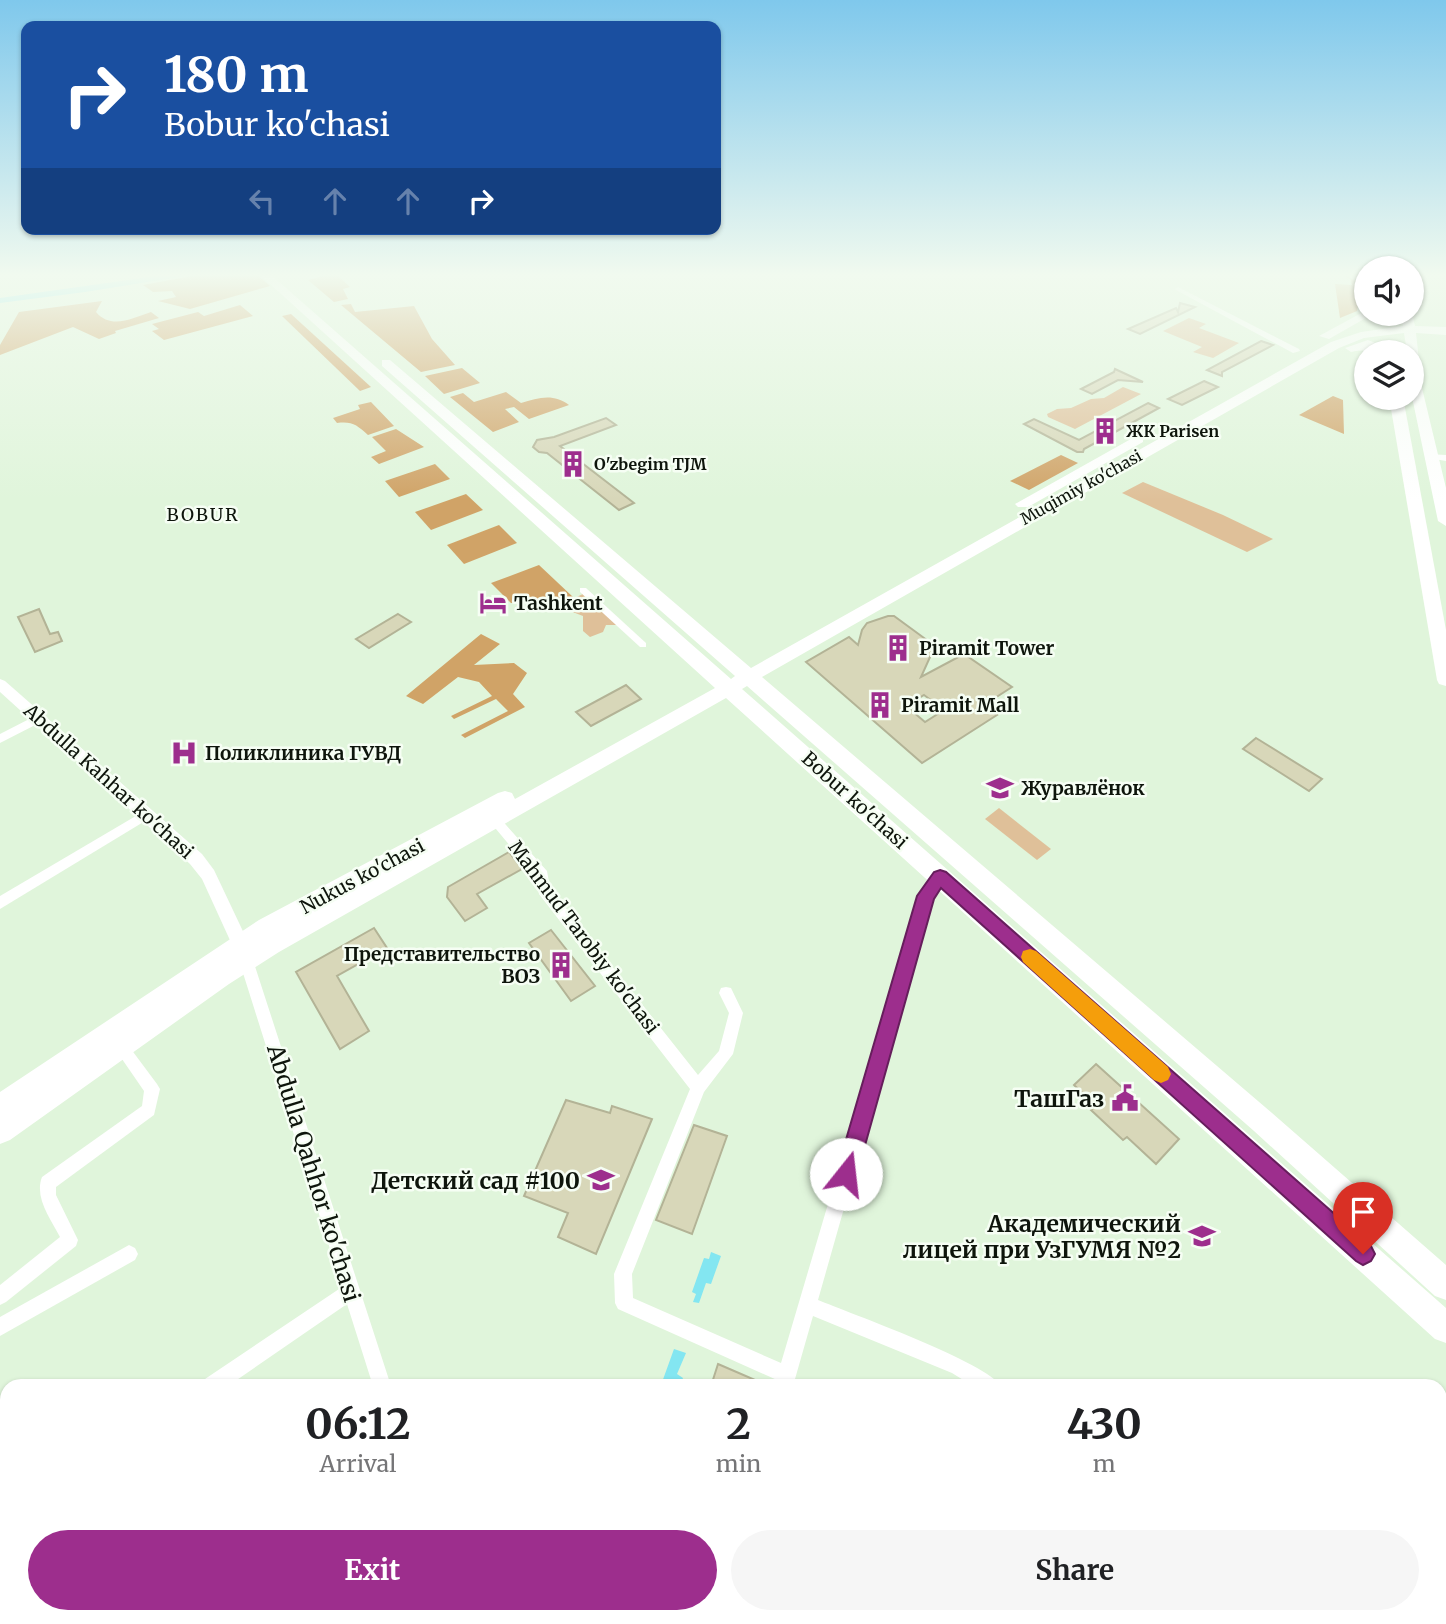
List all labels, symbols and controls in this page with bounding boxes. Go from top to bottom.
text: 180 m [164,44,309,105]
icon: right [49,49,140,140]
text: Bobur ko'chasi [164,105,390,145]
icon: left [243,182,281,220]
icon: ahead [316,182,354,220]
icon: ahead [389,182,427,220]
icon: right [462,182,500,220]
map controls [1354,256,1424,410]
button: sound [1354,256,1424,326]
button: layers [1354,340,1424,410]
building icon: ЖК Parisen [1090,416,1120,446]
place label: ЖК Parisen [1126,421,1219,441]
street label: Muqimiy ko'chasi [1017,445,1145,529]
building icon: O'zbegim TJM [558,449,588,479]
place label: O'zbegim TJM [594,454,707,474]
district label: BOBUR [166,503,240,526]
hotel icon: Tashkent [478,588,508,618]
place label: Tashkent [514,591,603,615]
building icon: Piramit Tower [883,633,913,663]
place label: Piramit Tower [919,636,1055,660]
building icon: Piramit Mall [865,690,895,720]
place label: Piramit Mall [901,693,1019,717]
street label: Abdulla Kahhar ko'chasi [18,698,199,864]
hospital icon: Поликлиника ГУВД [169,738,199,768]
place label: Поликлиника ГУВД [205,741,401,765]
street label: Bobur ko'chasi [797,746,913,854]
school or university icon: Журавлёнок [985,773,1015,803]
place label: Журавлёнок [1021,776,1145,800]
street label: Nukus ko'chasi [296,833,428,919]
street label: Mahmud Tarobiy ko'chasi [503,836,665,1038]
place label: Представительство ВОЗ [344,942,540,988]
building icon: Представительство ВОЗ [546,950,576,980]
street label: Abdulla Qahhor ko'chasi [261,1040,367,1305]
public building icon: ТашГаз [1110,1083,1140,1113]
place label: ТашГаз [1014,1084,1104,1113]
position arrow [809,1137,883,1211]
school or university icon: Детский сад #100 [586,1165,616,1195]
place label: Детский сад #100 [371,1166,580,1195]
pin [1333,1182,1393,1254]
icon: arrive [1344,1193,1382,1231]
place label: Академический лицей при УзГУМЯ №2 [903,1209,1181,1264]
school or university icon: Академический лицей при УзГУМЯ №2 [1187,1221,1217,1251]
text: 06:12 [305,1398,411,1450]
text: 2 [726,1398,751,1450]
text: 430 [1066,1398,1142,1450]
text: Arrival [320,1449,396,1478]
text: min [716,1449,761,1478]
text: m [1093,1449,1116,1478]
button: Exit [28,1530,717,1610]
button: Share [731,1530,1419,1610]

